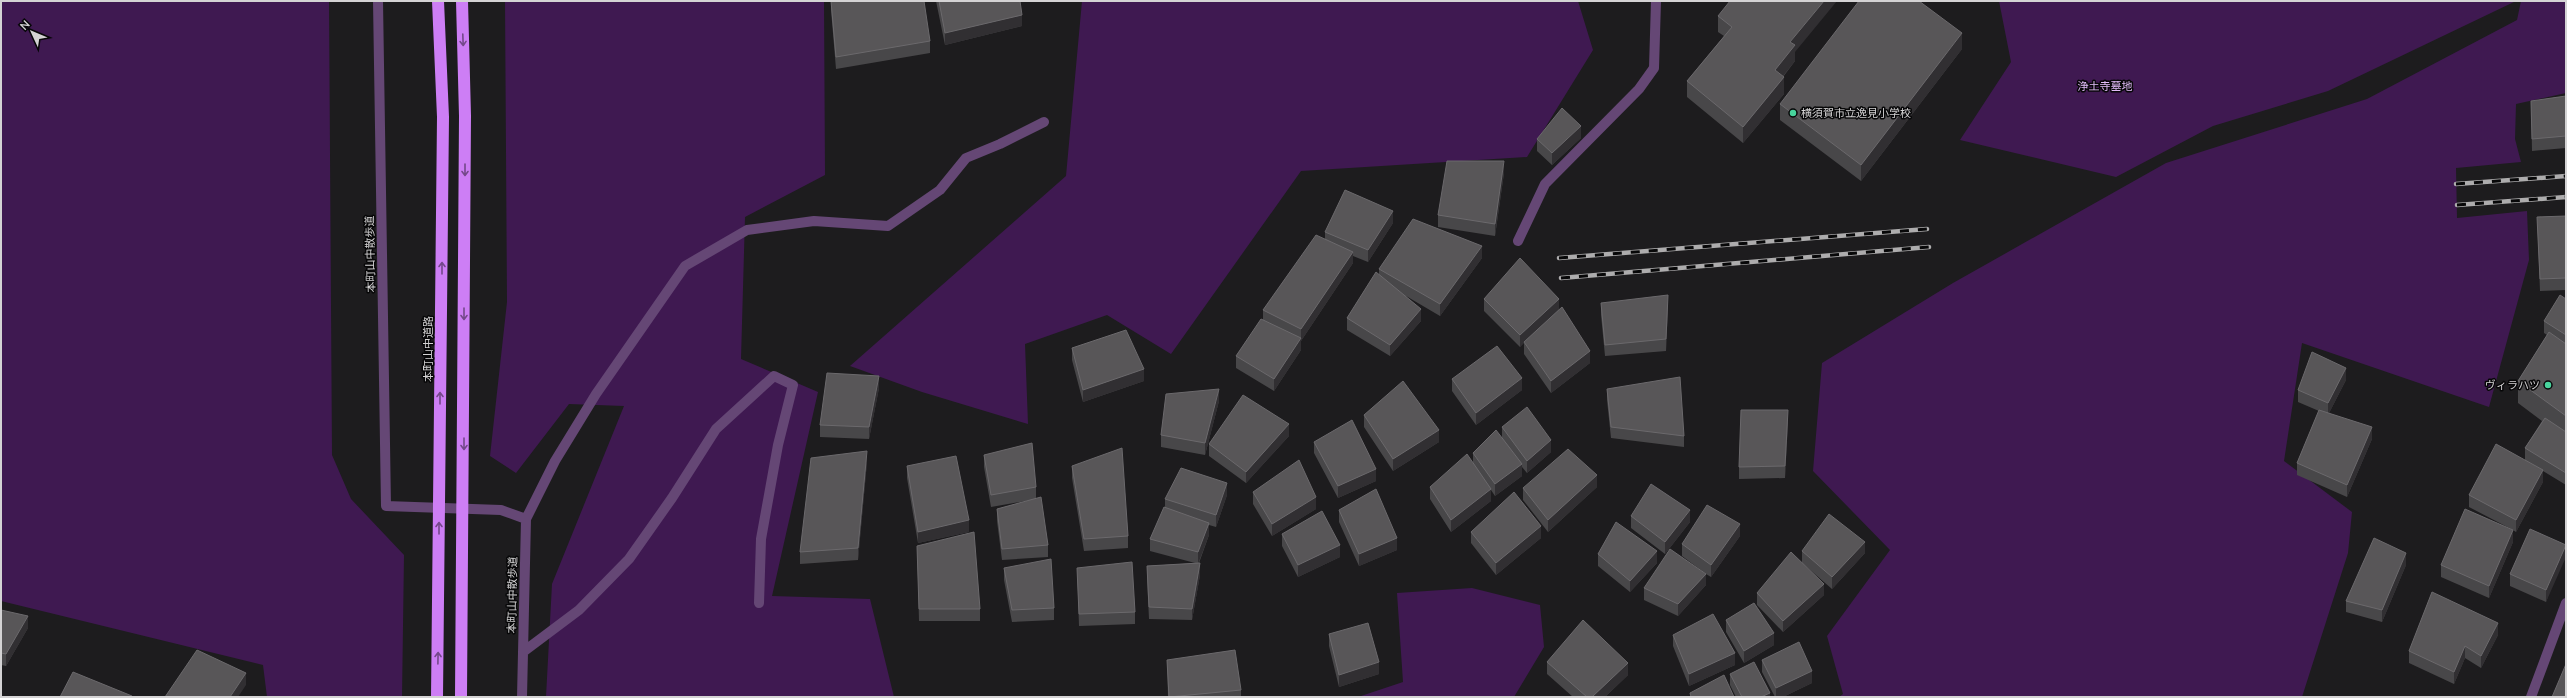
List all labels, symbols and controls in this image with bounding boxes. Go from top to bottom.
north arrow [12,12,52,52]
text: N [17,17,33,33]
one-way arrow [459,33,467,46]
park label: 浄土寺墓地 [2078,79,2133,93]
place label: 横須賀市立逸見小学校 [1801,106,1911,120]
marker: 横須賀市立逸見小学校 [1788,108,1798,118]
one-way arrow [461,163,469,176]
street label: 本町山中散歩道 [362,215,378,293]
one-way arrow [438,262,445,275]
one-way arrow [460,307,468,320]
street label: 本町山中道路 [421,316,435,382]
place label: ヴィラハツ [2485,378,2540,392]
marker: ヴィラハツ [2543,380,2553,390]
one-way arrow [437,392,444,405]
one-way arrow [460,437,468,450]
one-way arrow [435,522,443,535]
street label: 本町山中散歩道 [504,556,520,634]
one-way arrow [434,652,442,665]

